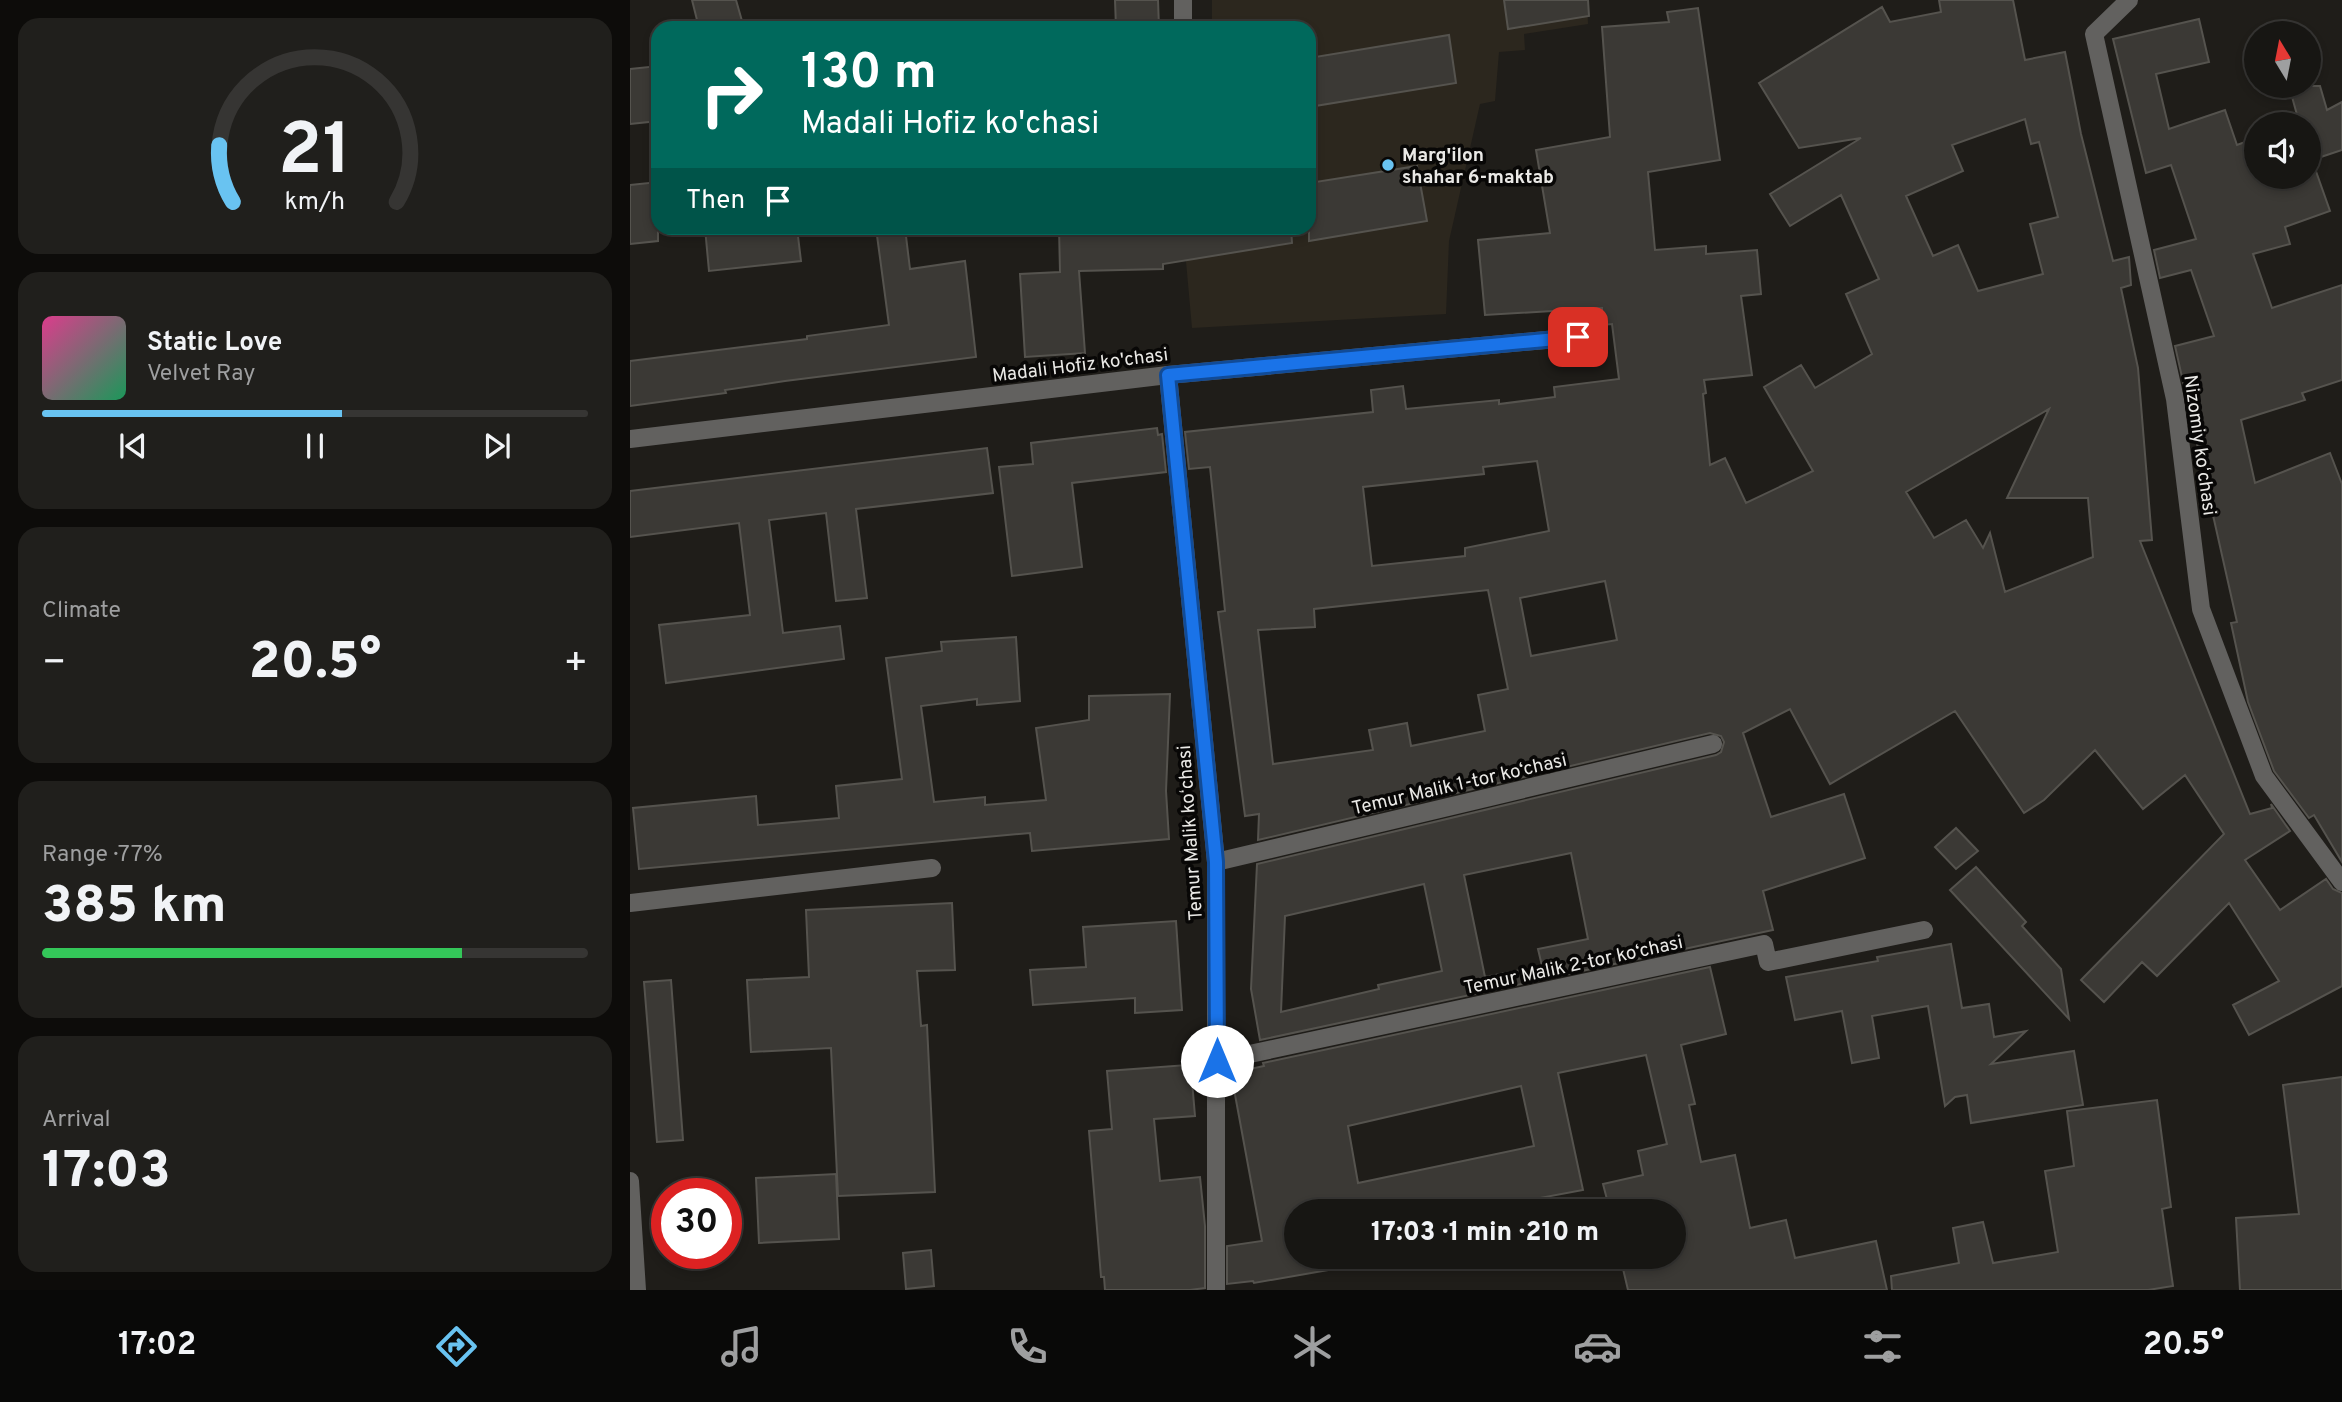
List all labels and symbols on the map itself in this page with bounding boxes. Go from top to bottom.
north arrow [2244,21,2320,98]
place label: Marg'ilon shahar 6-maktab [1402,144,1554,190]
marker: Marg'ilon shahar 6-maktab [1380,157,1396,173]
pin [1548,307,1608,367]
street label: Madali Hofiz ko'chasi [991,343,1170,389]
street label: Nizomiy koʻchasi [2177,373,2221,517]
street label: Temur Malik koʻchasi [1173,744,1209,921]
street label: Temur Malik 1-tor ko‘chasi [1350,749,1569,821]
street label: Temur Malik 2-tor ko‘chasi [1462,931,1685,1001]
position arrow [1180,1024,1254,1098]
speed limit sign: 30 [651,1178,742,1269]

